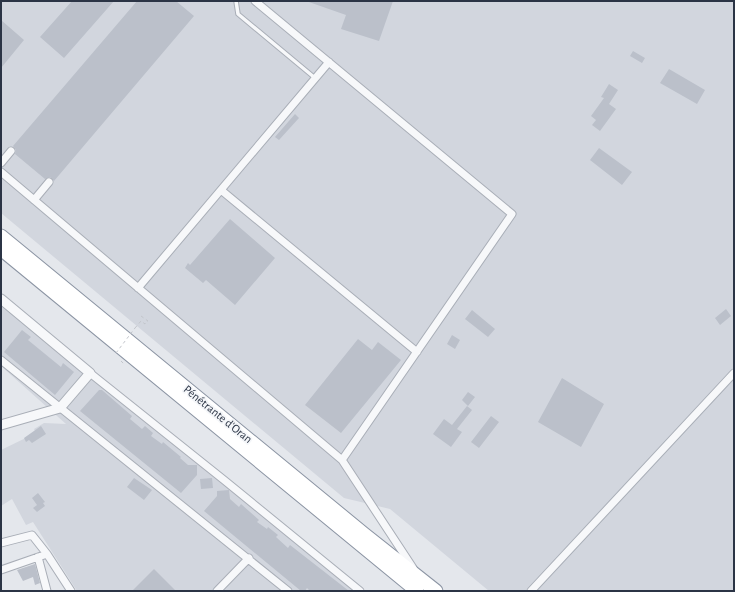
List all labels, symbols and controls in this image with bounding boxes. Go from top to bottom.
street label: Pénétrante d'Oran [181,383,255,445]

